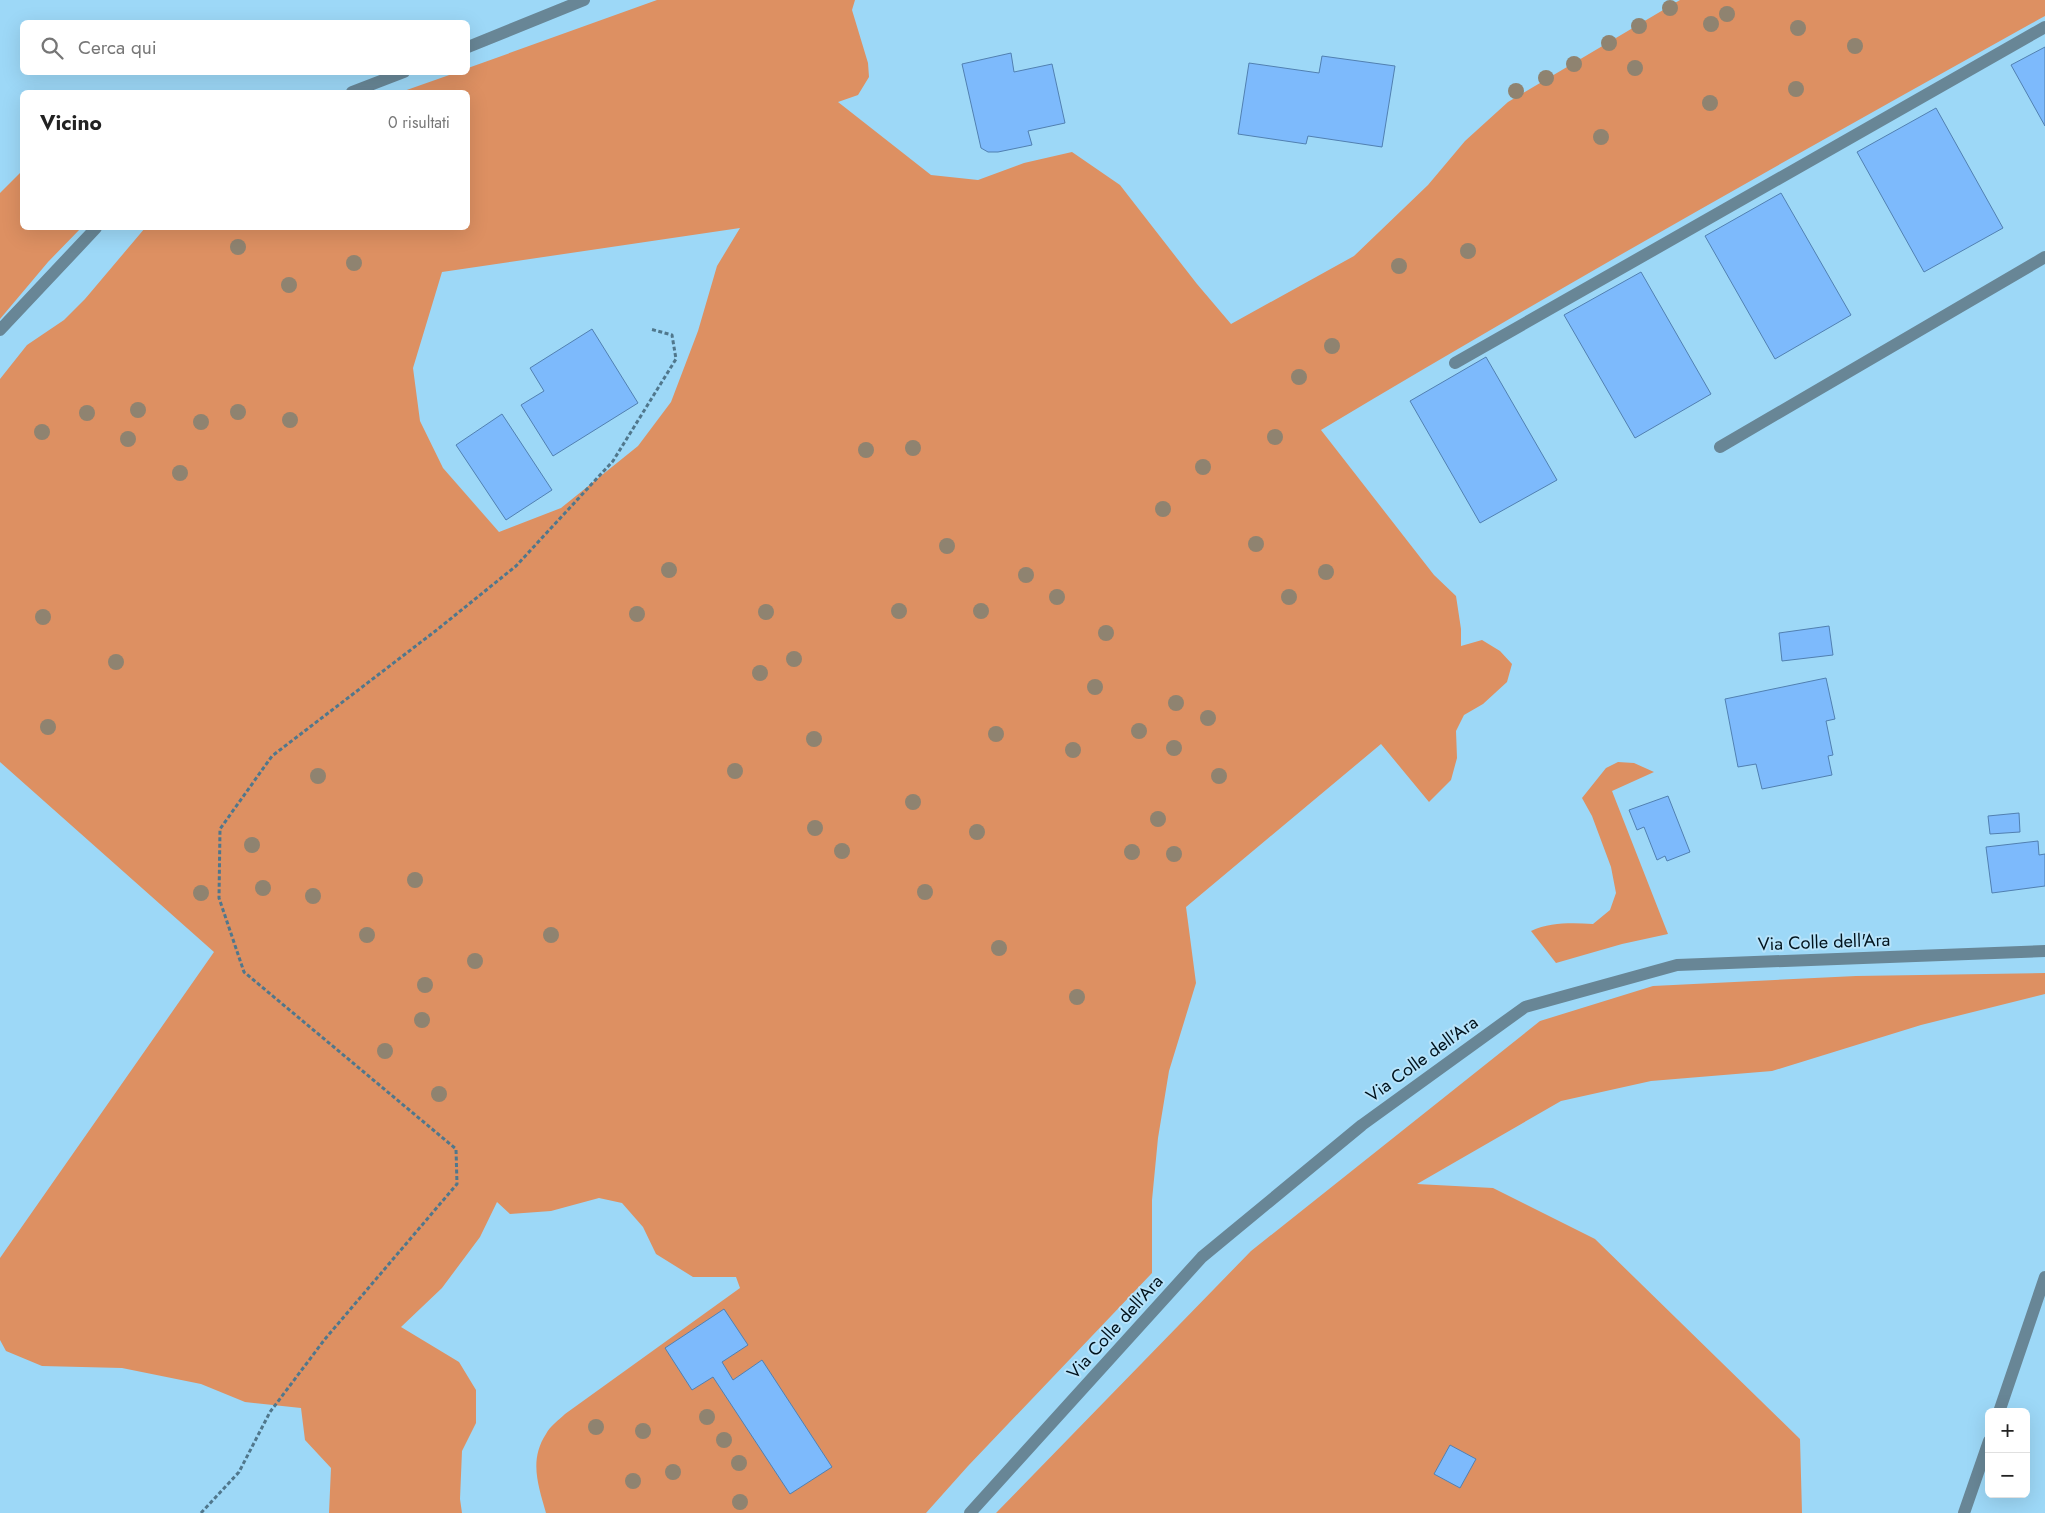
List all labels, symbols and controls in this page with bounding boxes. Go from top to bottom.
search box [20,20,470,75]
icon: search [38,34,66,62]
text: Cerca qui [78,34,157,61]
text: Vicino [40,108,102,138]
text: 0 risultati [388,111,450,134]
street label: Via Colle dell'Ara [1757,927,1891,957]
street label: Via Colle dell'Ara [1361,1009,1483,1109]
street label: Via Colle dell'Ara [1061,1269,1169,1385]
map controls [1985,1408,2030,1498]
button: + [1985,1408,2030,1453]
button: − [1985,1453,2030,1498]

